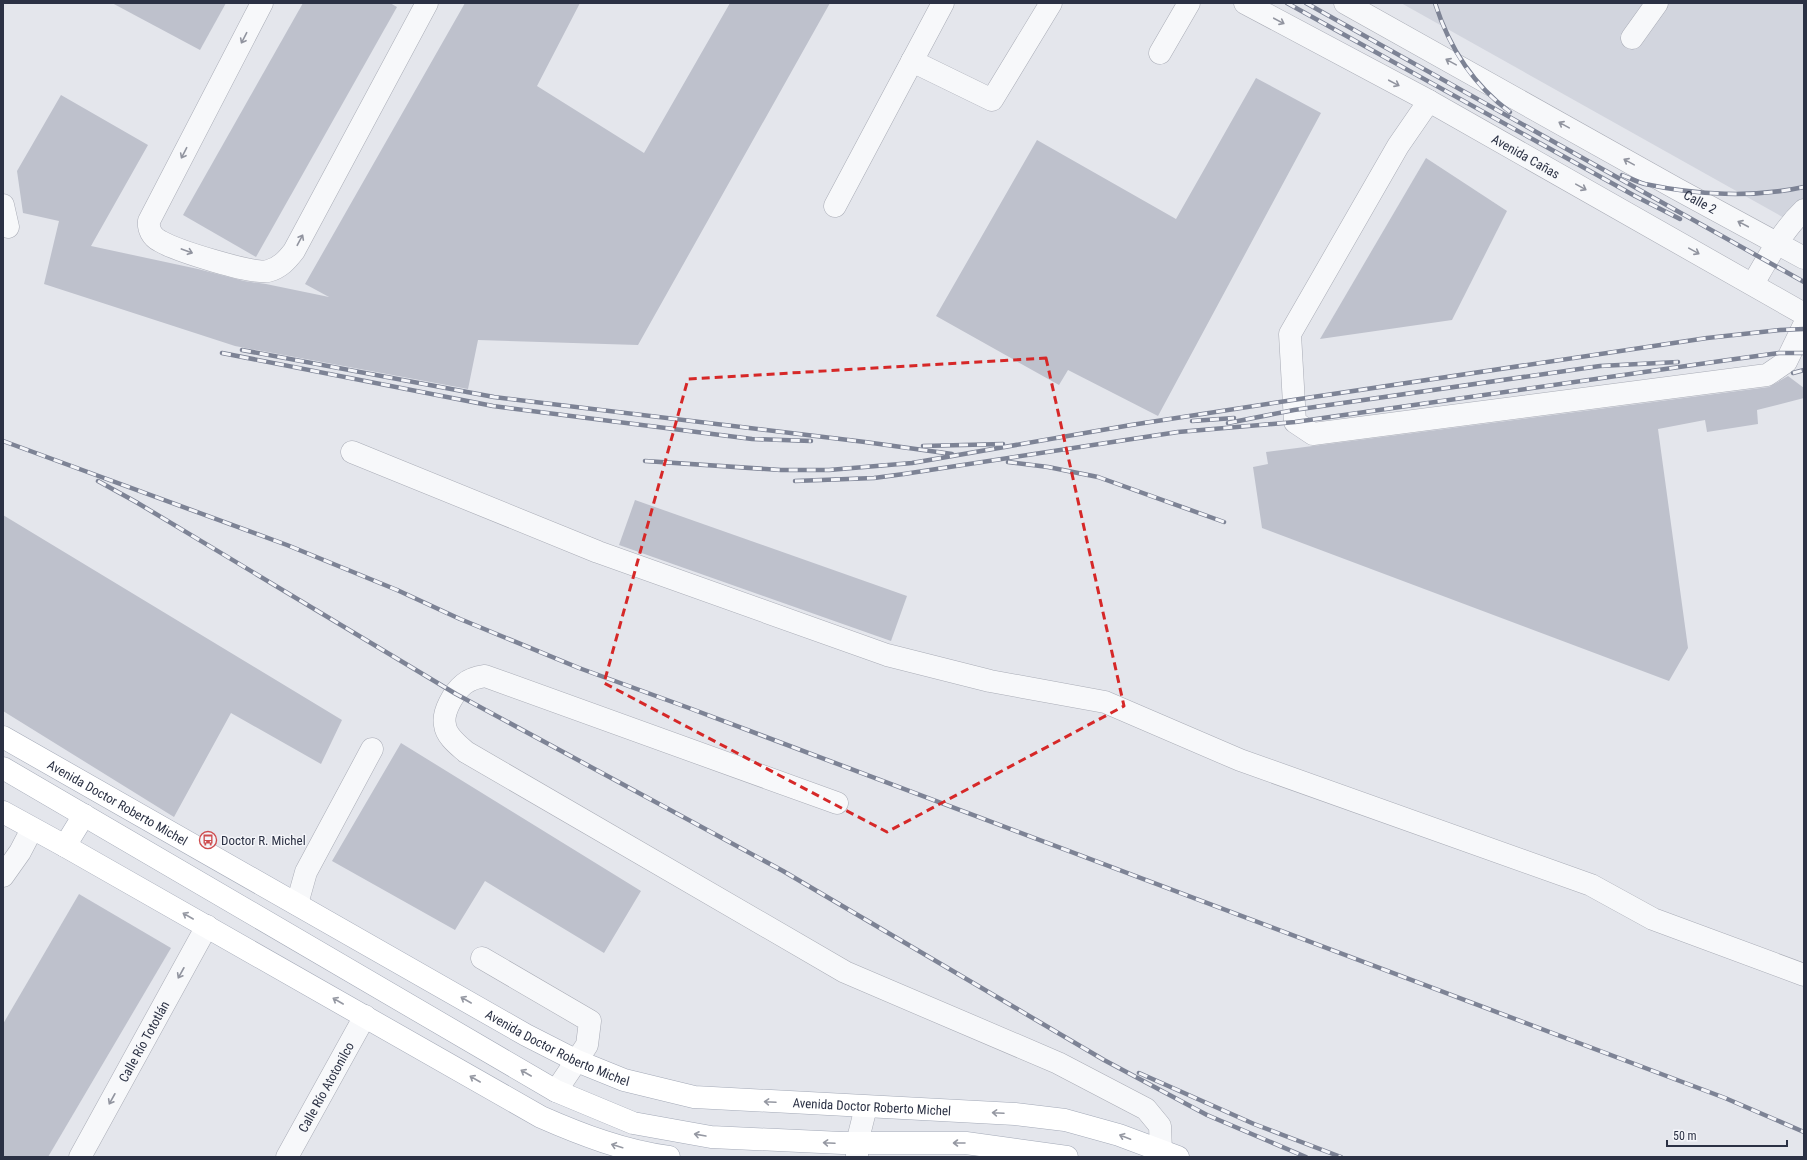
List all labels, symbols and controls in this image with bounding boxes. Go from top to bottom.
one-way arrow [1273,18,1285,26]
one-way arrow [240,31,247,43]
one-way arrow [1445,57,1457,65]
one-way arrow [1388,79,1400,87]
one-way arrow [1558,121,1570,129]
street label: Avenida Cañas [1489,131,1562,182]
one-way arrow [180,147,188,159]
one-way arrow [1623,157,1635,165]
one-way arrow [1575,184,1587,192]
street label: Calle 2 [1681,187,1719,217]
one-way arrow [1737,220,1749,228]
one-way arrow [296,234,304,246]
one-way arrow [180,248,192,256]
one-way arrow [1688,248,1700,255]
street label: Avenida Doctor Roberto Michel [45,757,190,849]
bus stop icon: Doctor R. Michel [198,830,218,850]
place label: Doctor R. Michel [221,833,306,848]
one-way arrow [182,911,194,919]
one-way arrow [177,967,185,979]
one-way arrow [332,996,344,1004]
one-way arrow [460,996,472,1004]
street label: Calle Río Tototlán [116,998,172,1085]
street label: Avenida Doctor Roberto Michel [483,1007,631,1089]
street label: Calle Río Atotonilco [295,1039,357,1135]
one-way arrow [520,1069,532,1077]
one-way arrow [469,1075,481,1083]
one-way arrow [108,1093,116,1105]
street label: Avenida Doctor Roberto Michel [792,1095,951,1119]
one-way arrow [764,1098,777,1105]
one-way arrow [992,1110,1005,1117]
scale bar [1667,1122,1787,1148]
text: 50 m [1673,1129,1697,1143]
one-way arrow [693,1131,706,1139]
one-way arrow [1120,1133,1132,1141]
one-way arrow [823,1139,836,1146]
one-way arrow [953,1139,966,1147]
one-way arrow [611,1142,624,1149]

